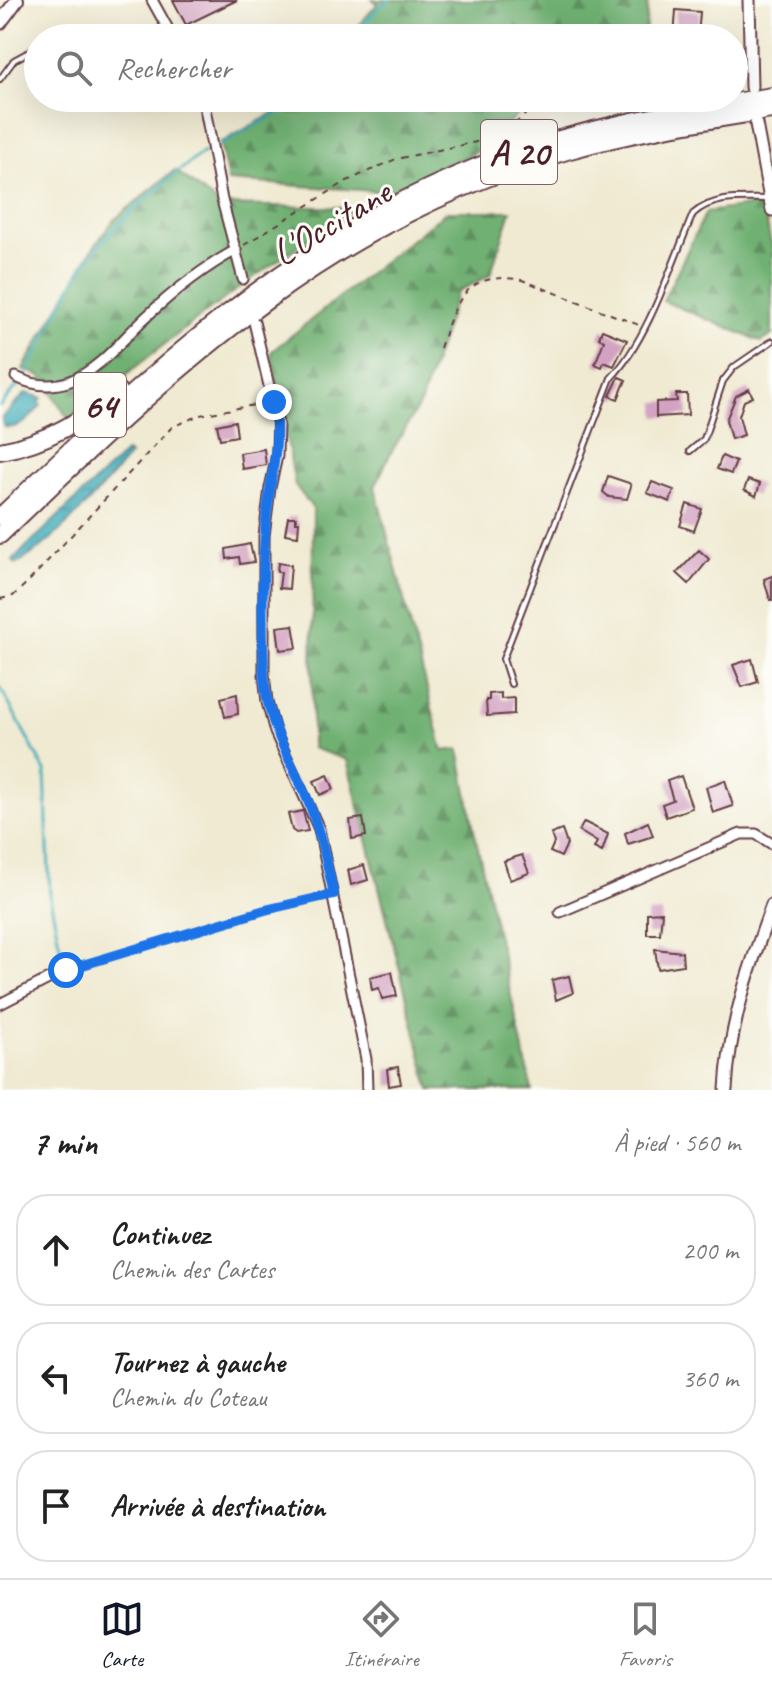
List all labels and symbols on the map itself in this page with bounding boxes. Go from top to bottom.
road number: A 20 [481,120,557,184]
street label: L'Occitane [263,167,402,276]
road number: 64 [74,373,126,437]
route end [256,384,292,420]
route start [48,952,84,988]

